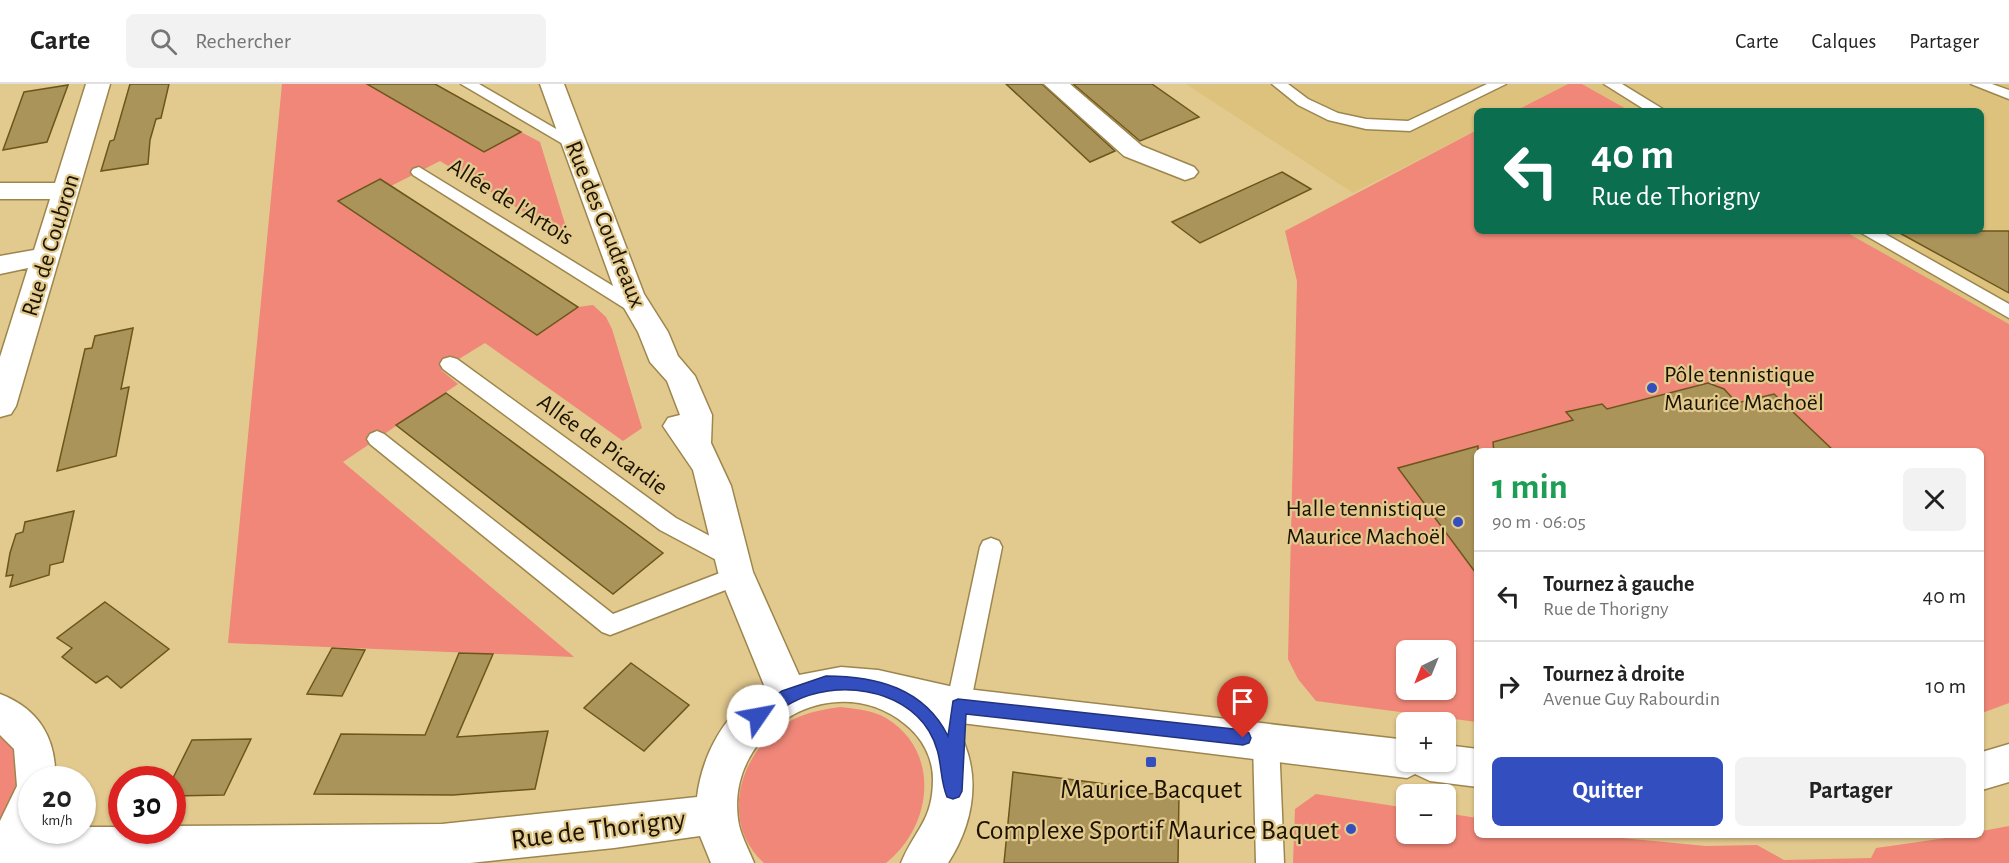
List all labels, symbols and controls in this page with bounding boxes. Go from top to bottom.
search box [126,14,546,68]
icon: search [147,25,180,58]
text: Carte [30,27,90,55]
text: Rechercher [195,30,291,52]
text: Carte [1735,31,1779,52]
text: Calques [1812,31,1876,52]
text: Partager [1909,31,1979,52]
icon: left [1492,132,1570,210]
text: 40 m [1591,134,1674,176]
street label: Rue des Coudreaux [561,138,650,312]
street label: Allée de l'Artois [444,154,577,250]
street label: Rue de Coubron [18,171,84,319]
text: Rue de Thorigny [1591,183,1760,210]
place label: Pôle tennistique Maurice Machoël [1664,363,1824,415]
marker: Pôle tennistique Maurice Machoël [1645,381,1659,395]
street label: Allée de Picardie [533,390,672,500]
button: close [1903,468,1966,531]
text: 1 min [1492,469,1568,505]
place label: Halle tennistique Maurice Machoël [1286,497,1446,549]
text: 90 m · 06:05 [1492,512,1586,532]
marker: Halle tennistique Maurice Machoël [1451,515,1465,529]
text: Tournez à gauche [1543,573,1694,595]
icon: left [1492,580,1525,613]
text: 40 m [1923,585,1966,607]
text: Rue de Thorigny [1543,599,1668,619]
north arrow [1396,640,1456,700]
map controls [1396,640,1456,844]
text: Tournez à droite [1543,663,1685,685]
icon: right [1492,670,1525,703]
text: 10 m [1926,675,1966,697]
pin [1217,676,1268,738]
position arrow [726,684,790,748]
icon: arrive [1226,685,1259,718]
text: Avenue Guy Rabourdin [1543,689,1720,709]
button: + [1396,712,1456,772]
marker: Maurice Bacquet [1144,755,1158,769]
button: Quitter [1492,757,1723,826]
button: Partager [1735,757,1966,826]
speed limit sign: 30 [108,766,186,844]
place label: Maurice Bacquet [1060,776,1242,804]
text: 20 [42,783,72,813]
button: − [1396,784,1456,844]
street label: Rue de Thorigny [509,805,687,855]
text: km/h [42,813,72,828]
place label: Complexe Sportif Maurice Baquet [976,817,1339,845]
marker: Complexe Sportif Maurice Baquet [1344,822,1358,836]

